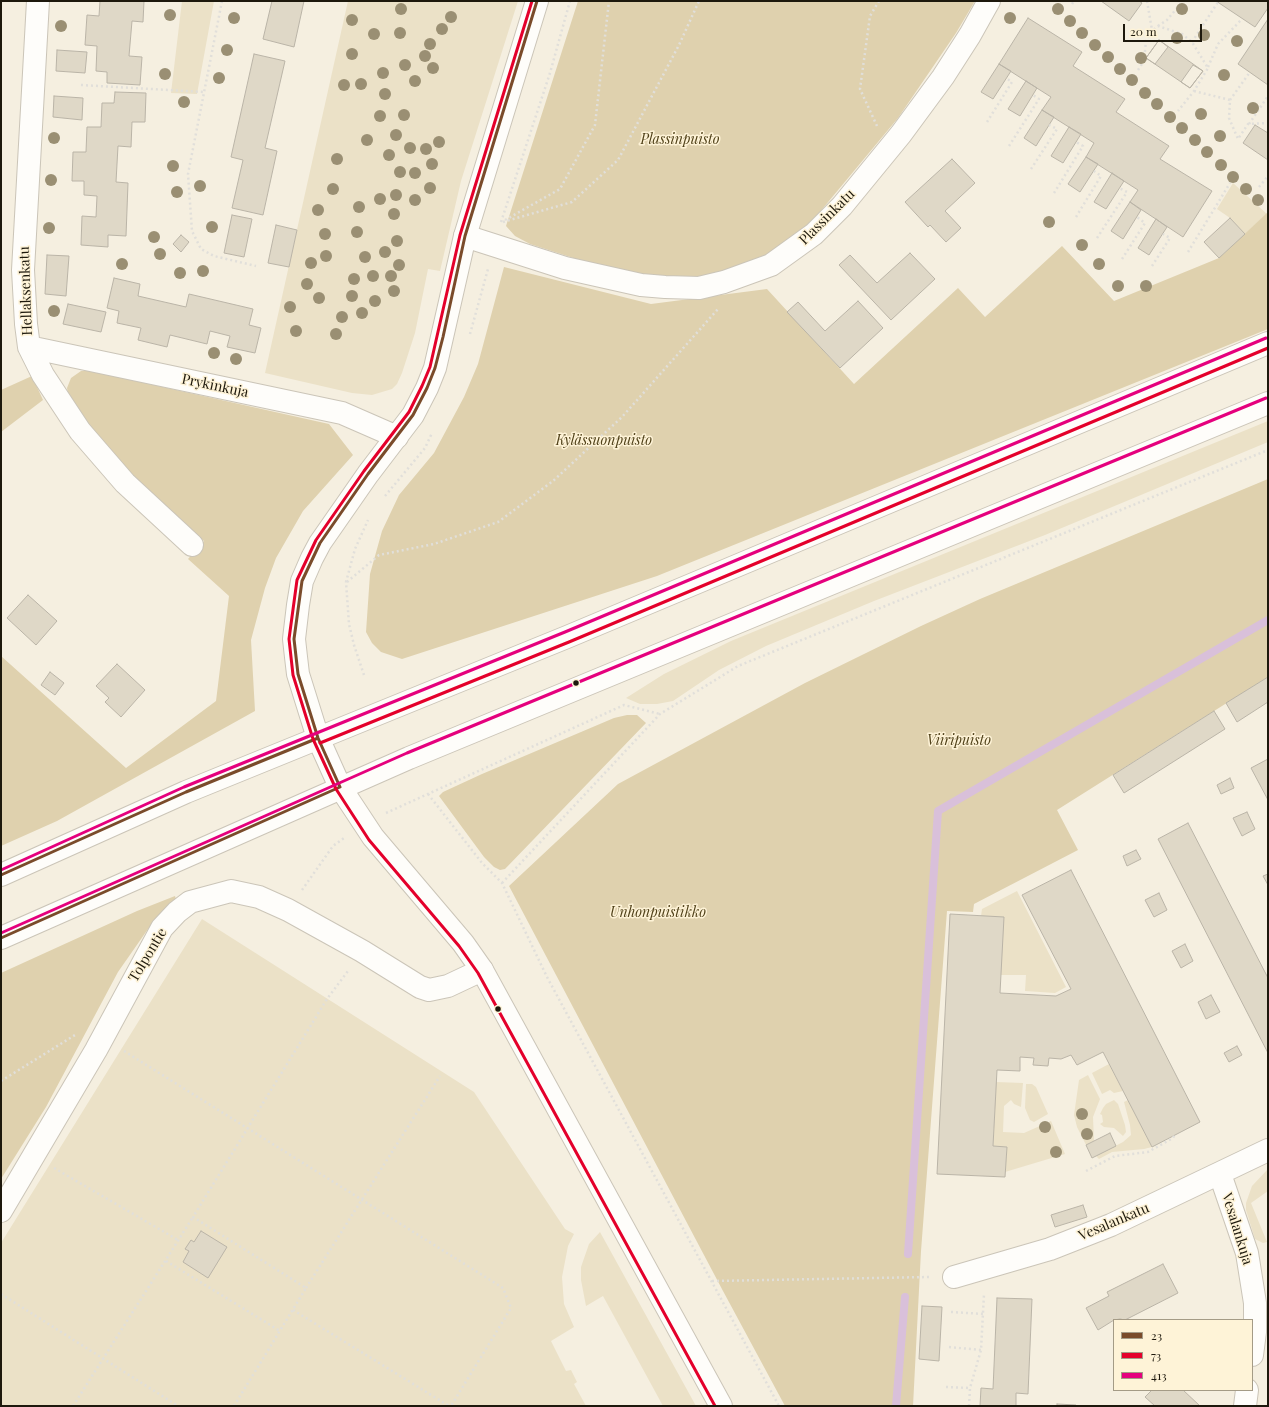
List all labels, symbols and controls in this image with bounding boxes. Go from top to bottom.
scale bar [1125,16,1204,42]
text: 20 m [1130,23,1157,39]
park label: Plassinpuisto [640,132,720,148]
street label: Plassinkatu [796,186,858,248]
street label: Hellaksenkatu [16,246,36,336]
street label: Prykinkuja [180,371,250,401]
park label: Kylässuonpuisto [556,433,652,449]
unlabelled marker [571,678,581,688]
park label: Viiripuisto [927,733,991,749]
park label: Unhonpuistikko [610,905,706,921]
street label: Tolpontie [125,925,171,985]
unlabelled marker [493,1004,503,1014]
street label: Vesalankuja [1218,1191,1256,1267]
street label: Vesalankatu [1076,1200,1152,1244]
legend [1113,1319,1253,1391]
text: 23 [1151,1327,1162,1343]
text: 73 [1151,1347,1161,1363]
text: 413 [1151,1367,1167,1383]

